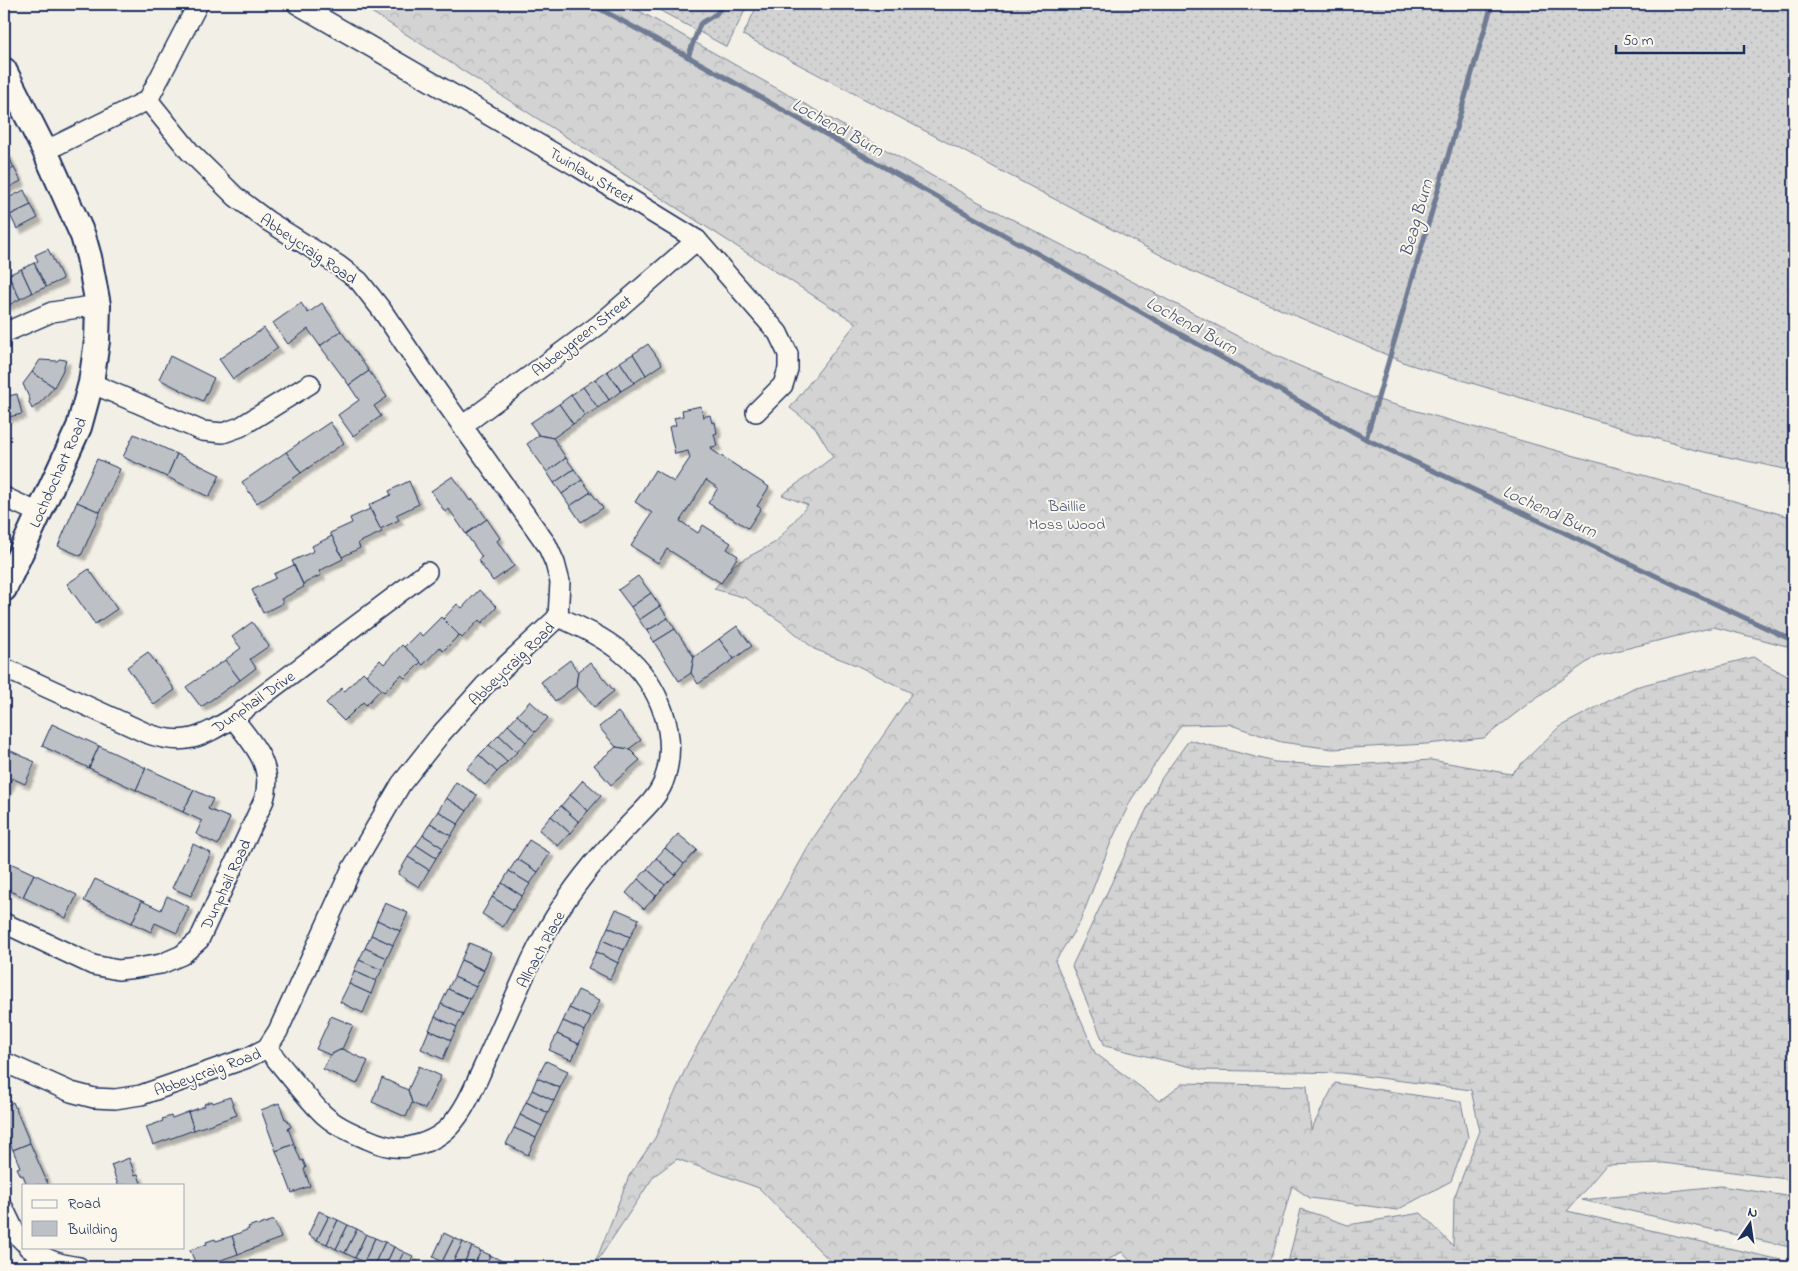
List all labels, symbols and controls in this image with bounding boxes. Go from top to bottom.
scale bar [1616,22,1743,54]
text: 50 m [1623,30,1654,52]
water label: Lochend Burn [787,93,888,165]
street label: Twinlaw Street [544,142,639,212]
water label: Beag Burn [1394,176,1442,260]
street label: Abbeycraig Road [255,208,361,291]
street label: Abbeygreen Street [527,289,638,383]
water label: Lochend Burn [1141,291,1242,363]
street label: Lochdochart Road [24,414,94,532]
water label: Lochend Burn [1498,480,1601,546]
park label: Baillie Moss Wood [1029,495,1105,537]
street label: Abbeycraig Road [464,617,561,712]
street label: Dunphail Drive [207,665,301,741]
street label: Dunphail Road [195,836,258,935]
street label: Allnach Place [511,906,573,993]
street label: Abbeycraig Road [151,1042,265,1103]
legend [22,1184,185,1248]
text: Road [68,1193,101,1215]
north arrow [1726,1198,1776,1248]
text: N [1746,1202,1760,1224]
text: Building [67,1219,117,1242]

